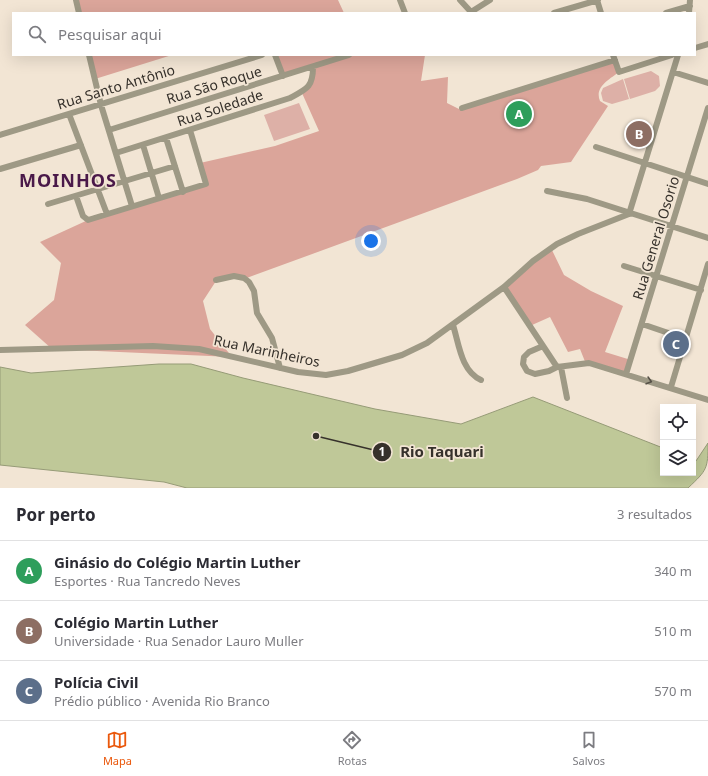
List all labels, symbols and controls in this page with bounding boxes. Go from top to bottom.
search box [12,12,696,56]
icon: search [26,23,48,45]
text: Pesquisar aqui [58,24,162,44]
street label: Rua Santo Antônio [55,60,177,113]
street label: Rua São Roque [164,61,264,108]
street label: Rua Soledade [174,85,265,130]
pin: A [506,99,532,129]
pin: B [626,119,652,149]
district label: MOINHOS [19,168,117,192]
street label: Rua General Osorio [628,174,683,302]
your location [361,231,381,251]
pin: C [663,329,689,359]
street label: Rua Marinheiros [212,330,322,371]
one-way arrow [645,376,652,385]
map controls [660,404,696,476]
button: locate [660,404,696,440]
callout: Rio Taquari [372,438,491,465]
button: layers [660,440,696,476]
text: Rio Taquari [400,441,484,461]
text: 1 [379,443,385,460]
text: Por perto [16,503,96,526]
text: 3 resultados [617,505,692,523]
text: Ginásio do Colégio Martin Luther [54,552,300,572]
text: A [25,562,34,580]
text: 340 m [654,562,692,580]
text: Esportes · Rua Tancredo Neves [54,572,241,590]
text: Colégio Martin Luther [54,612,218,632]
text: B [25,622,33,640]
text: 510 m [654,622,692,640]
text: Universidade · Rua Senador Lauro Muller [54,632,304,650]
text: Polícia Civil [54,672,138,692]
text: C [25,682,33,700]
text: 570 m [654,682,692,700]
text: Prédio público · Avenida Rio Branco [54,692,270,710]
tab: Mapa [103,729,132,768]
tab: Rotas [338,729,367,768]
tab: Salvos [573,729,605,768]

